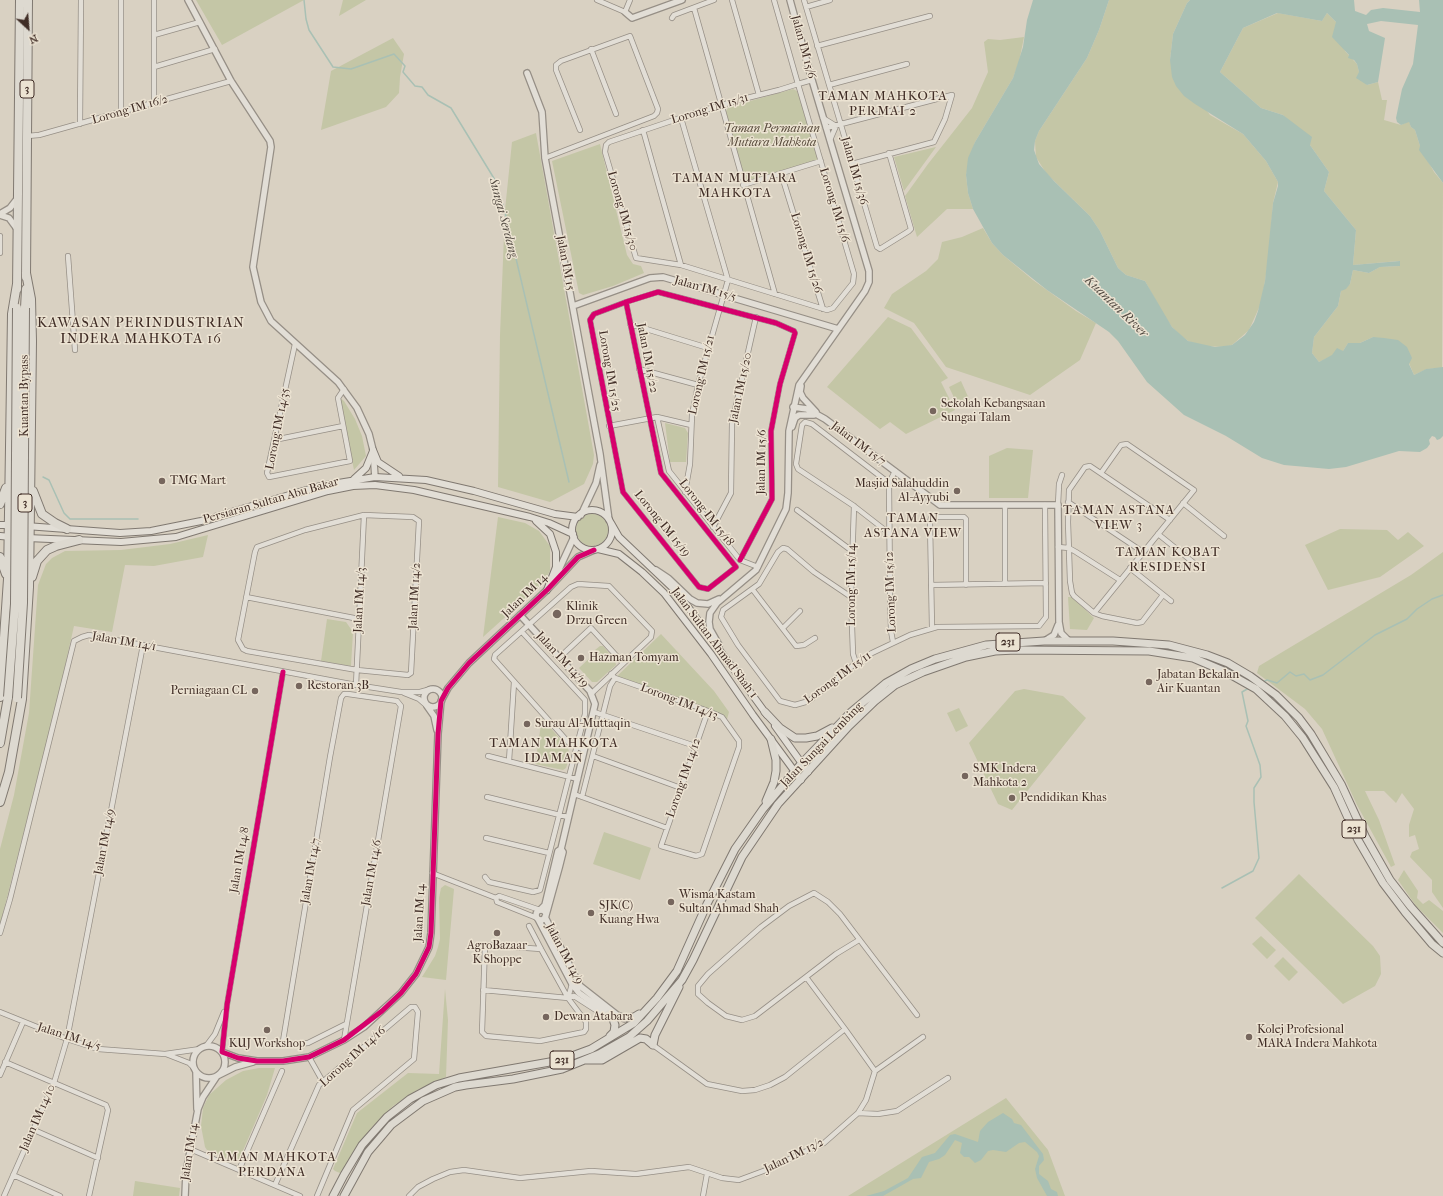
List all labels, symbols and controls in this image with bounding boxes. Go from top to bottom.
north arrow [8,8,48,48]
street label: Jalan IM 15/6 [788,14,818,80]
text: N [27,32,40,47]
road number: 3 [20,80,34,98]
district label: TAMAN MAHKOTA PERMAI 2 [818,89,948,120]
street label: Lorong IM 15/31 [670,90,750,128]
street label: Lorong IM 16/2 [90,92,170,128]
park label: Taman Permainan Mutiara Mahkota [724,122,820,150]
street label: Jalan IM 15/36 [837,135,871,207]
street label: Lorong IM 15/6 [816,166,852,244]
street label: Lorong IM 15/30 [604,169,640,253]
district label: TAMAN MUTIARA MAHKOTA [673,171,797,202]
water label: Sungai Serdang [485,176,521,260]
street label: Lorong IM 15/26 [787,211,825,295]
street label: Jalan IM 15 [553,234,577,292]
street label: Jalan IM 15/5 [672,273,738,305]
water label: Kuantan River [1081,273,1151,341]
district label: KAWASAN PERINDUSTRIAN INDERA MAHKOTA 16 [37,316,245,348]
street label: Jalan IM 15/22 [633,322,661,394]
street label: Lorong IM 15/25 [595,329,623,413]
street label: Lorong IM 15/21 [686,334,718,416]
street label: Jalan IM 15/20 [727,351,755,425]
street label: Kuantan Bypass [18,355,32,437]
street label: Lorong IM 14/35 [263,387,293,471]
place label: Sekolah Kebangsaan Sungai Talam [941,397,1045,425]
marker: Sekolah Kebangsaan Sungai Talam [928,406,938,416]
street label: Jalan IM 15/7 [828,419,888,469]
street label: Jalan IM 15/6 [754,429,770,495]
place label: TMG Mart [170,474,226,488]
street label: Persiaran Sultan Abu Bakar [201,475,341,527]
marker: TMG Mart [157,476,167,486]
street label: Lorong IM 15/18 [675,477,737,549]
place label: Masjid Salahuddin Al-Ayyubi [855,477,949,505]
marker: Masjid Salahuddin Al-Ayyubi [952,486,962,496]
street label: Lorong IM 15/19 [631,488,693,560]
road number: 3 [18,494,32,512]
district label: TAMAN ASTANA VIEW 3 [1063,503,1175,534]
district label: TAMAN ASTANA VIEW [864,511,962,542]
street label: Lorong IM 15/14 [845,544,859,626]
district label: TAMAN KOBAT RESIDENSI [1115,545,1221,576]
street label: Lorong IM 15/12 [882,551,900,633]
street label: Jalan IM 14/2 [406,562,424,630]
street label: Jalan IM 14/3 [351,567,369,633]
street label: Jalan IM 14 [499,571,551,621]
street label: Jalan Sultan Ahmad Shah 1 [668,585,760,701]
place label: Klinik Drzu Green [566,600,627,628]
marker: Klinik Drzu Green [551,608,563,620]
street label: Jalan IM 14/1 [91,629,157,655]
street label: Jalan IM 14/19 [532,629,592,691]
road number: 231 [996,633,1020,651]
street label: Lorong IM 15/11 [802,649,874,707]
place label: Hazman Tomyam [589,651,679,665]
marker: Hazman Tomyam [576,653,586,663]
place label: Jabatan Bekalan Air Kuantan [1157,668,1239,696]
marker: Jabatan Bekalan Air Kuantan [1144,677,1154,687]
place label: Restoran 3B [307,679,369,693]
marker: Restoran 3B [294,681,304,691]
street label: Lorong IM 14/13 [638,681,720,723]
place label: Perniagaan CL [171,684,247,698]
marker: Perniagaan CL [250,686,260,696]
street label: Jalan Sungai Lembing [778,700,866,790]
place label: Surau Al-Muttaqin [535,717,631,731]
marker: Surau Al-Muttaqin [522,719,532,729]
district label: TAMAN MAHKOTA IDAMAN [489,736,619,767]
street label: Lorong IM 14/12 [664,736,704,820]
place label: SMK Indera Mahkota 2 [973,762,1036,790]
marker: SMK Indera Mahkota 2 [960,771,970,781]
place label: Pendidikan Khas [1020,791,1107,805]
marker: Pendidikan Khas [1007,793,1017,803]
street label: Jalan IM 14/9 [92,808,118,876]
road number: 231 [1342,820,1366,838]
street label: Jalan IM 14/8 [227,826,253,894]
street label: Jalan IM 14/7 [298,837,324,905]
street label: Jalan IM 14/6 [359,839,385,907]
street label: Jalan IM 14 [411,884,429,942]
place label: Wisma Kastam Sultan Ahmad Shah [679,888,779,916]
marker: Wisma Kastam Sultan Ahmad Shah [666,897,676,907]
place label: SJK(C) Kuang Hwa [599,899,659,927]
marker: SJK(C) Kuang Hwa [586,908,596,918]
street label: Jalan IM 14/9 [542,921,586,987]
marker: AgroBazaar K Shoppe [492,928,502,938]
place label: AgroBazaar K Shoppe [467,939,527,967]
place label: Dewan Atabara [554,1010,633,1024]
marker: Dewan Atabara [541,1012,551,1022]
street label: Jalan IM 14/5 [35,1020,103,1054]
place label: Kolej Profesional MARA Indera Mahkota [1257,1023,1377,1051]
street label: Lorong IM 14/16 [317,1024,389,1090]
marker: KUJ Workshop [262,1025,272,1035]
marker: Kolej Profesional MARA Indera Mahkota [1244,1032,1254,1042]
place label: KUJ Workshop [229,1037,305,1051]
road number: 231 [550,1051,574,1069]
street label: Jalan IM 14/10 [17,1082,59,1154]
street label: Jalan IM 14 [178,1122,202,1182]
street label: Jalan IM 13/2 [762,1135,826,1177]
district label: TAMAN MAHKOTA PERDANA [207,1150,337,1181]

